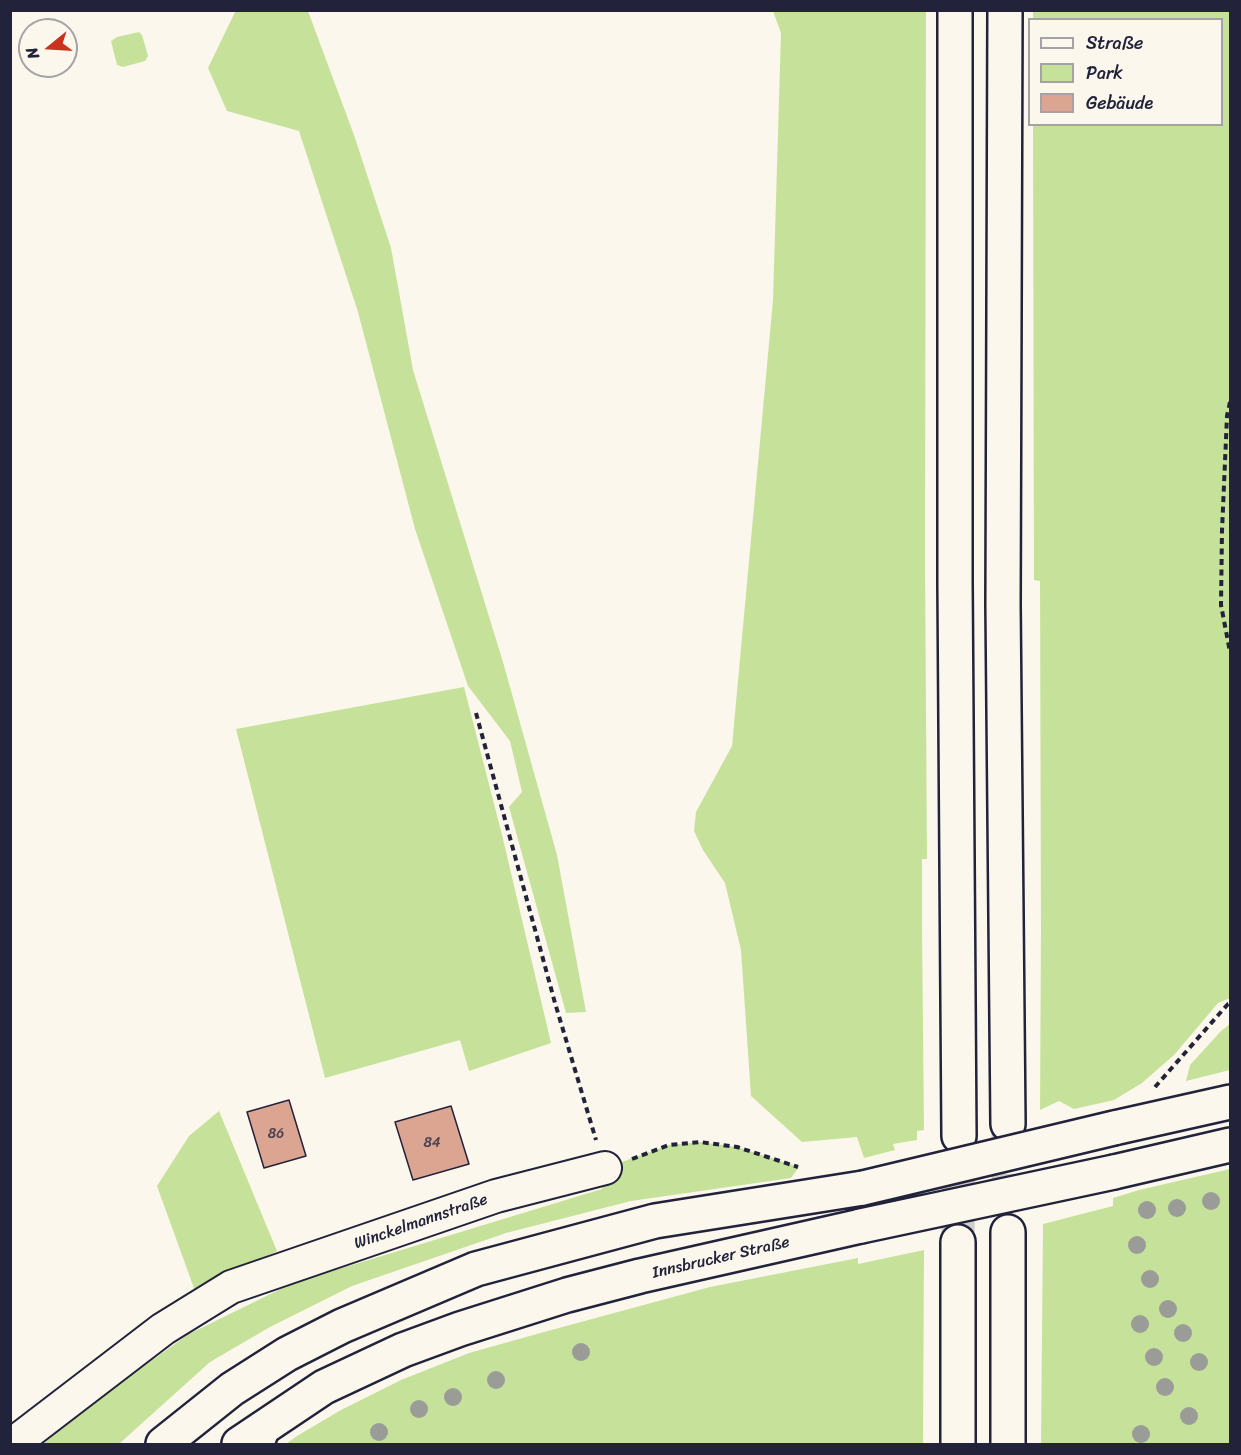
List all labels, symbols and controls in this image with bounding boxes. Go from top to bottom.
north arrow [18,18,78,78]
legend [1028,18,1223,126]
text: Straße [1086,27,1143,59]
text: N [17,43,48,63]
text: Park [1086,57,1123,89]
text: Gebäude [1086,87,1153,119]
house number: 86 [268,1126,284,1142]
house number: 84 [423,1135,441,1151]
street label: Winckelmannstraße [352,1190,490,1254]
street label: Innsbrucker Straße [650,1233,792,1283]

